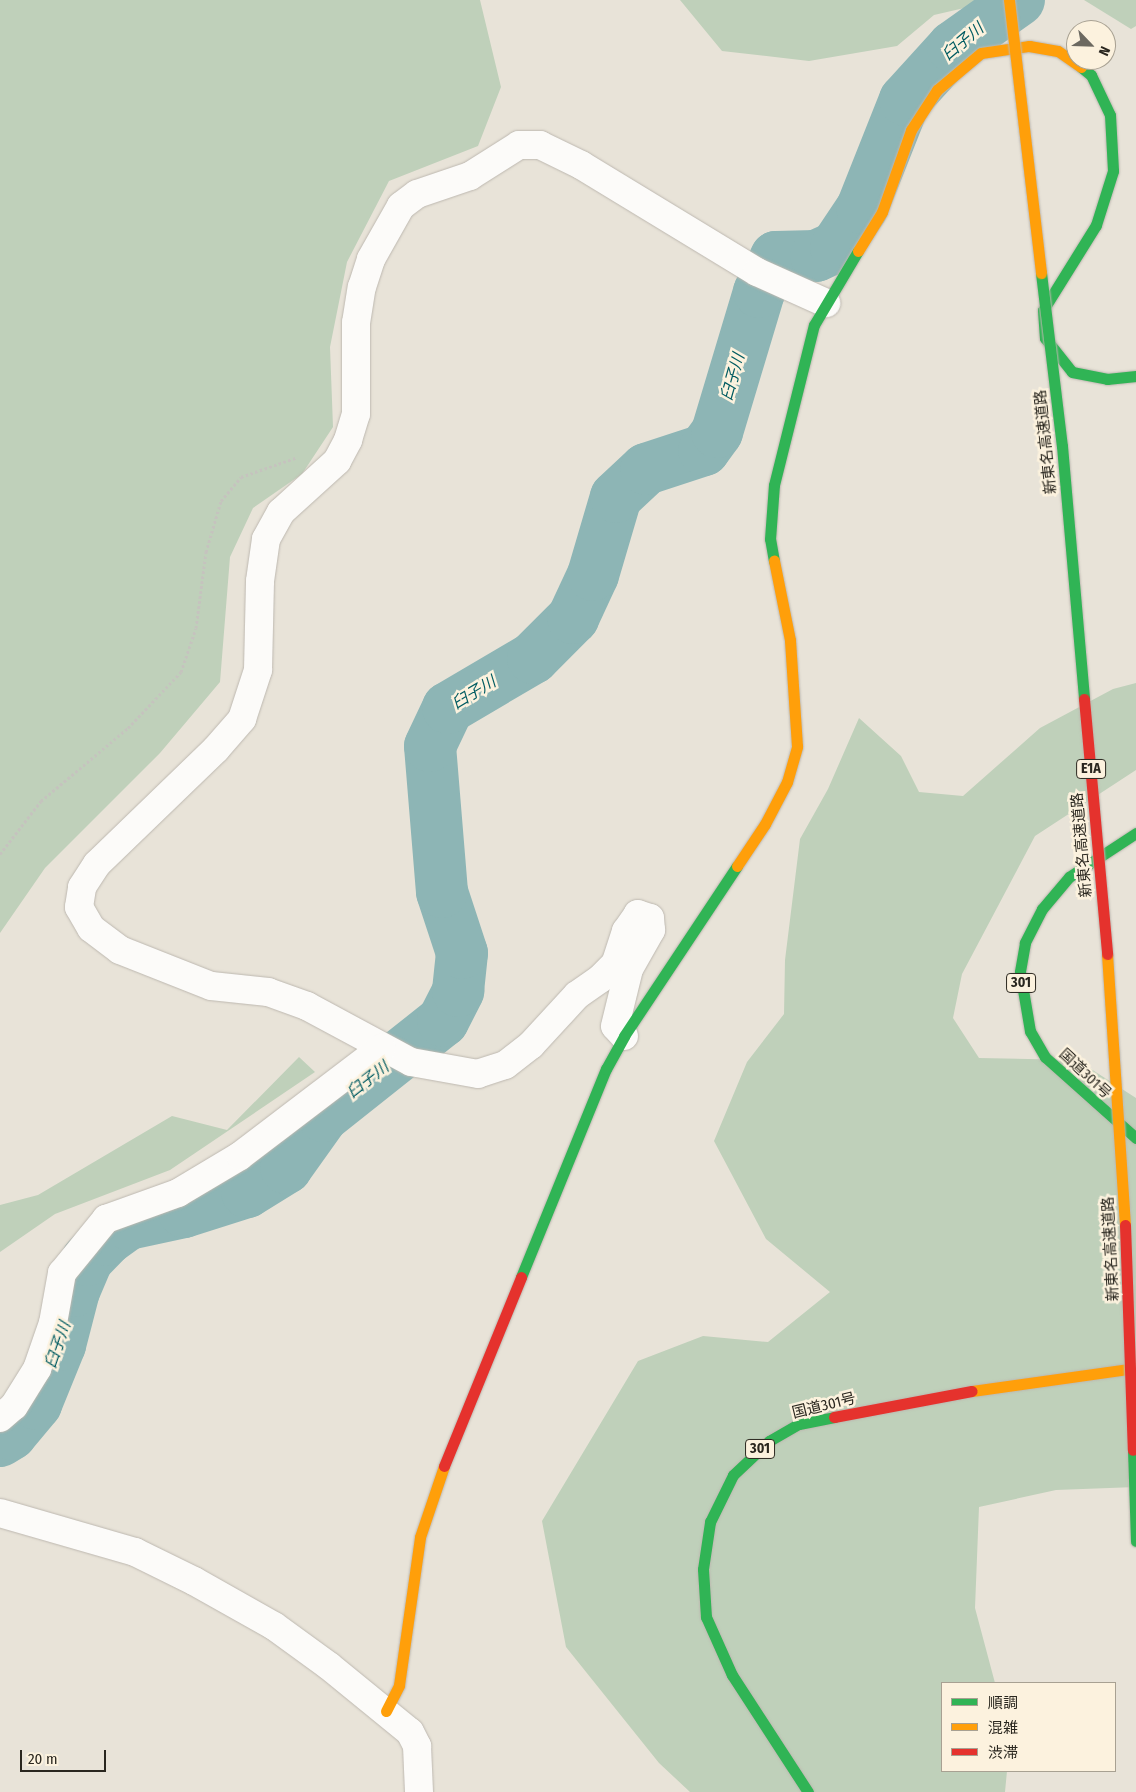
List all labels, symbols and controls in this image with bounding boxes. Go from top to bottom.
water label: 臼子川 [938,19,988,65]
north arrow [1066,20,1116,70]
text: N [1095,44,1114,58]
water label: 臼子川 [717,351,749,403]
street label: 新東名高速道路 [1032,389,1060,495]
water label: 臼子川 [448,672,500,714]
road number: E1A [1076,758,1106,781]
street label: 新東名高速道路 [1068,792,1096,898]
road number: 301 [1006,971,1036,994]
street label: 国道301号 [1055,1045,1115,1103]
water label: 臼子川 [343,1058,393,1102]
street label: 新東名高速道路 [1099,1196,1123,1302]
water label: 臼子川 [41,1319,75,1371]
street label: 国道301号 [790,1389,858,1423]
road number: 301 [745,1438,775,1460]
legend [941,1682,1116,1772]
text: 順調 [988,1694,1018,1712]
text: 混雑 [988,1719,1018,1737]
scale bar [22,1740,109,1772]
text: 渋滞 [988,1744,1018,1762]
text: 20 m [28,1750,58,1768]

